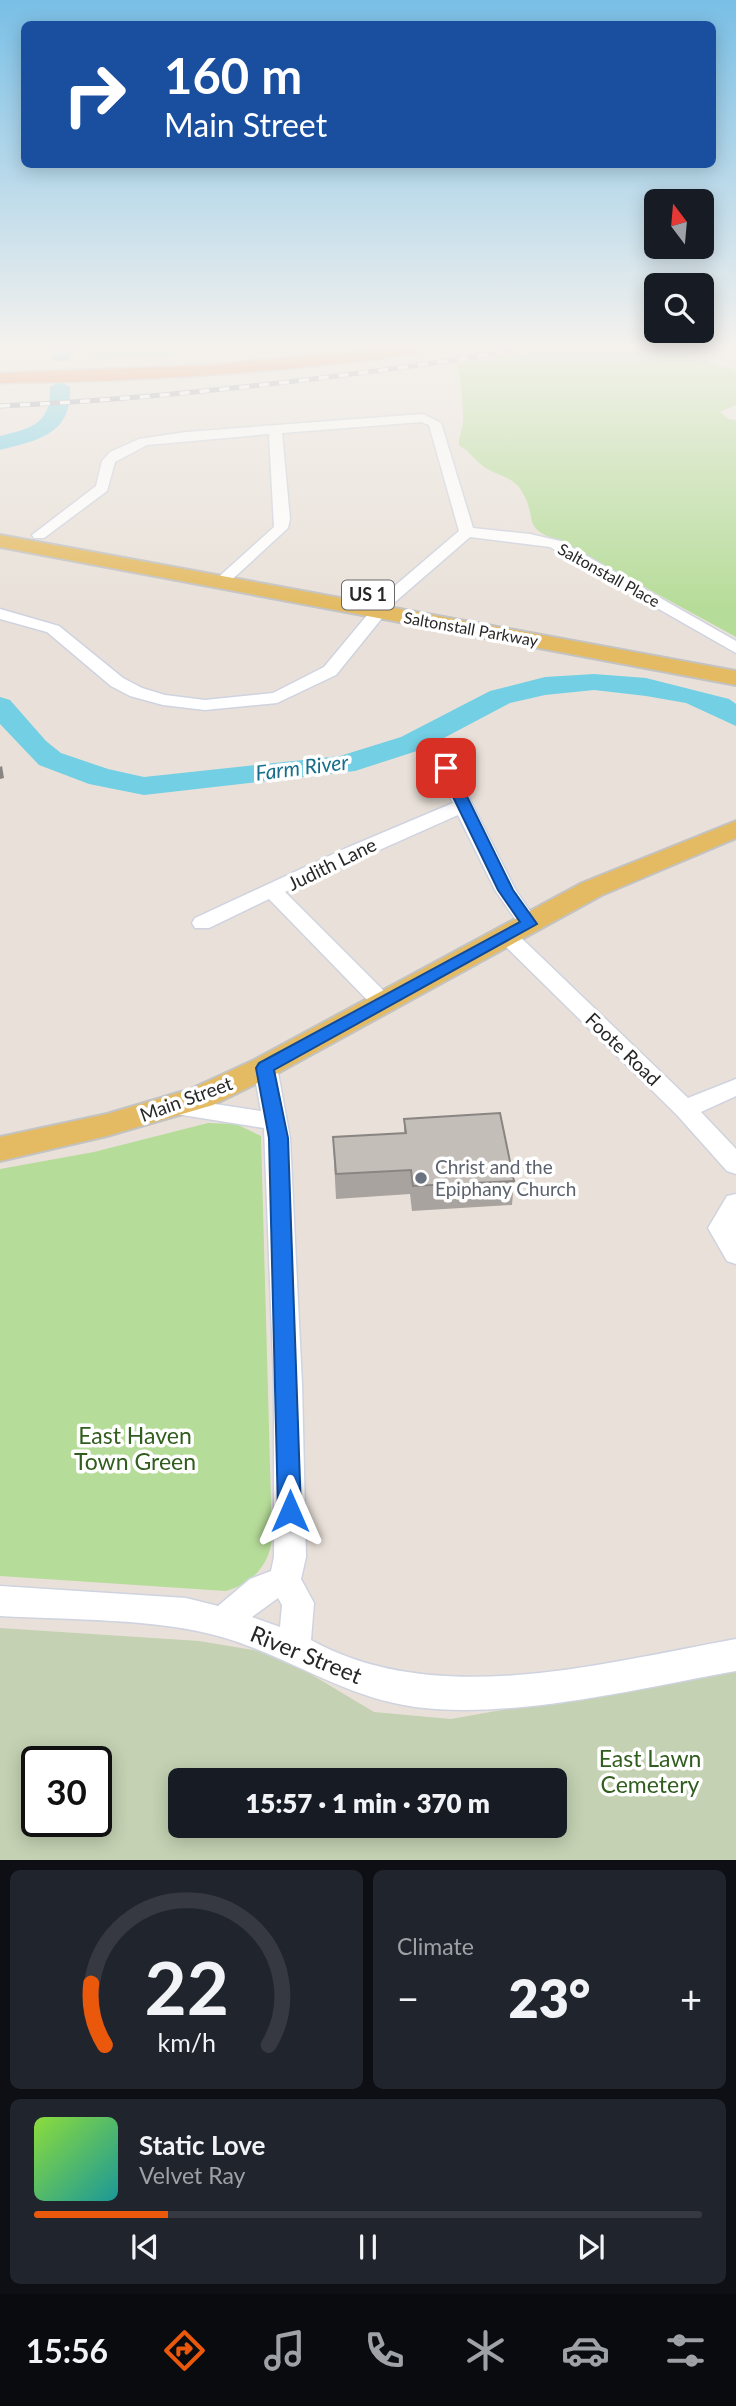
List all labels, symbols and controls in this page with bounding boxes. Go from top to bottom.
text: 160 m [164,46,302,104]
icon: right [49,49,140,140]
text: Main Street [164,105,327,144]
north arrow [644,189,714,259]
map controls [644,189,714,343]
button: search [644,273,714,343]
street label: Saltonstall Place [555,539,663,610]
road number: US 1 [342,580,394,610]
street label: Saltonstall Parkway [402,607,540,650]
pin [416,738,476,798]
water label: Farm River [254,748,350,785]
icon: arrive [427,749,465,787]
street label: Judith Lane [284,832,380,895]
street label: Foote Road [581,1007,666,1090]
street label: Main Street [136,1071,235,1126]
place label: Christ and the Epiphany Church [435,1155,576,1200]
marker: Christ and the Epiphany Church [413,1170,429,1186]
park label: East Haven Town Green [74,1421,196,1475]
position arrow [253,1474,327,1548]
street label: River Street [247,1619,367,1689]
park label: East Lawn Cemetery [599,1744,701,1798]
speed limit sign: 30 [21,1746,112,1837]
text: 15:57 · 1 min · 370 m [245,1787,490,1819]
text: Climate [397,1932,474,1960]
text: 22 [144,1944,229,2032]
text: 23° [509,1967,590,2029]
text: − [397,1975,419,2021]
text: + [680,1975,702,2021]
text: km/h [157,2027,216,2057]
text: Static Love [139,2129,266,2161]
text: Velvet Ray [139,2161,245,2189]
icon: previous [126,2228,164,2266]
icon: pause [349,2228,387,2266]
icon: next [572,2228,610,2266]
icon: directions [160,2326,209,2375]
icon: music [260,2326,309,2375]
icon: phone [360,2326,409,2375]
icon: climate [461,2326,510,2375]
icon: car [561,2326,610,2375]
icon: filters [661,2326,710,2375]
text: 15:56 [26,2331,108,2370]

